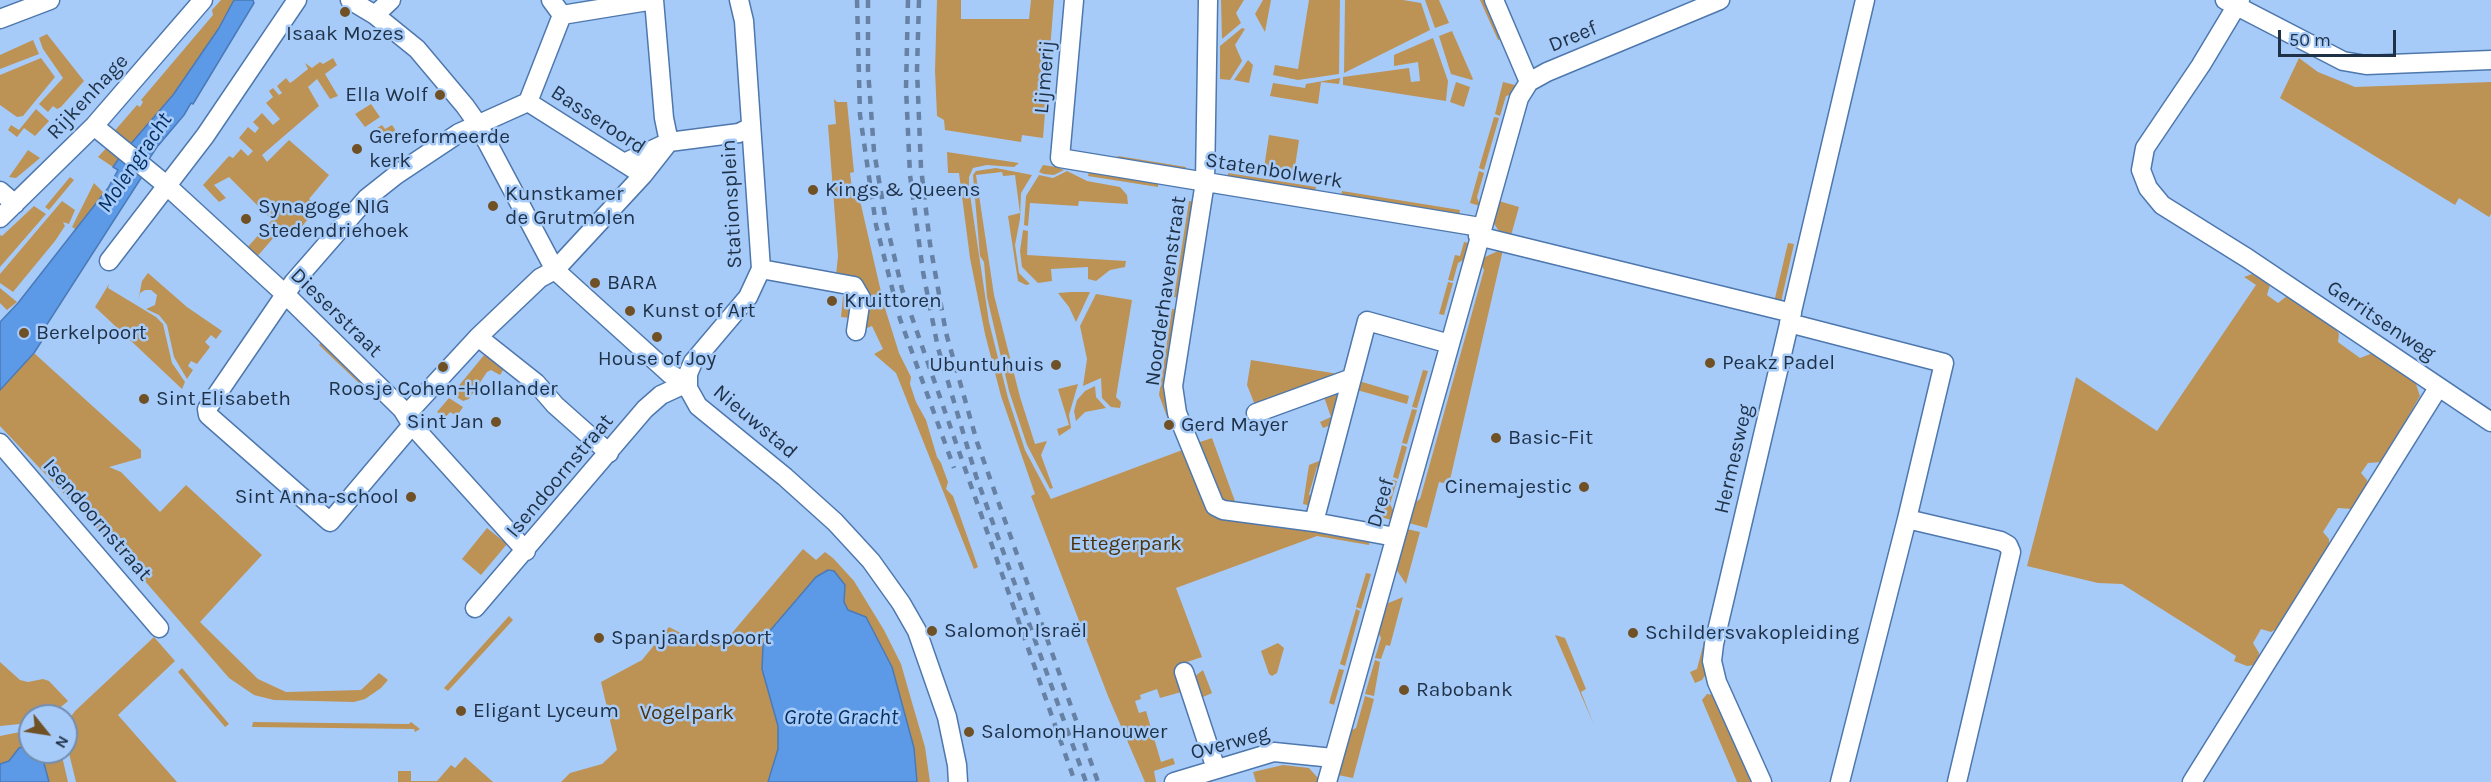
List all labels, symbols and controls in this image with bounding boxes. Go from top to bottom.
marker: Isaak Mozes [338,5,352,19]
street label: Dreef [1545,16,1601,58]
scale bar [2281,18,2400,56]
place label: Isaak Mozes [286,21,404,47]
text: 50 m [2289,29,2331,51]
street label: Lijmerij [1029,39,1061,115]
street label: Rijkenhage [42,49,134,145]
street label: Basseroord [546,80,650,160]
place label: Ella Wolf [345,82,428,108]
marker: Ella Wolf [433,88,447,102]
water label: Molengracht [92,108,178,218]
place label: Gereformeerde kerk [369,124,510,174]
street label: Stationsplein [716,139,748,269]
marker: Gereformeerde kerk [350,142,364,156]
street label: Statenbolwerk [1204,148,1344,194]
place label: Kings & Queens [825,177,980,203]
place label: Kunstkamer de Grutmolen [505,181,635,231]
marker: Kings & Queens [806,183,820,197]
place label: Synagoge NIG Stedendriehoek [258,194,409,244]
street label: Noorderhavenstraat [1140,194,1192,388]
marker: Kunstkamer de Grutmolen [486,199,500,213]
marker: Synagoge NIG Stedendriehoek [239,212,253,226]
street label: Dieserstraat [285,263,387,363]
place label: BARA [607,270,657,296]
street label: Gerritsenweg [2322,275,2440,367]
marker: BARA [588,276,602,290]
place label: Kruittoren [844,288,942,314]
marker: Kruittoren [825,294,839,308]
place label: Kunst of Art [642,298,755,324]
marker: Kunst of Art [623,304,637,318]
place label: Berkelpoort [36,320,147,346]
marker: Berkelpoort [17,326,31,340]
marker: House of Joy [650,330,664,344]
place label: House of Joy [598,346,716,372]
place label: Peakz Padel [1722,350,1835,376]
place label: Ubuntuhuis [929,352,1044,378]
marker: Peakz Padel [1703,356,1717,370]
marker: Ubuntuhuis [1049,358,1063,372]
marker: Roosje Cohen-Hollander [436,360,450,374]
place label: Roosje Cohen-Hollander [328,376,558,402]
street label: Nieuwstad [708,379,802,465]
place label: Sint Elisabeth [156,386,291,412]
marker: Sint Elisabeth [137,392,151,406]
street label: Hermesweg [1709,402,1759,516]
place label: Sint Jan [407,409,484,435]
street label: Isendoornstraat [501,409,619,543]
place label: Gerd Mayer [1181,412,1288,438]
marker: Sint Jan [489,415,503,429]
marker: Gerd Mayer [1162,418,1176,432]
place label: Basic-Fit [1508,425,1593,451]
marker: Basic-Fit [1489,431,1503,445]
street label: Isendoornstraat [37,454,157,586]
place label: Cinemajestic [1445,474,1572,500]
street label: Dreef [1362,475,1400,531]
marker: Cinemajestic [1577,480,1591,494]
place label: Sint Anna-school [235,484,399,510]
marker: Sint Anna-school [404,490,418,504]
park label: Ettegerpark [1070,531,1182,557]
place label: Salomon Israël [944,618,1087,644]
place label: Schildersvakopleiding [1645,620,1859,646]
marker: Salomon Israël [925,624,939,638]
place label: Spanjaardspoort [611,625,772,651]
marker: Schildersvakopleiding [1626,626,1640,640]
marker: Spanjaardspoort [592,631,606,645]
place label: Rabobank [1416,677,1513,703]
marker: Rabobank [1397,683,1411,697]
place label: Eligant Lyceum [473,698,619,724]
park label: Vogelpark [640,700,734,726]
north arrow [18,704,78,764]
marker: Eligant Lyceum [454,704,468,718]
water label: Grote Gracht [784,705,898,731]
place label: Salomon Hanouwer [981,719,1167,745]
street label: Overweg [1188,720,1272,766]
marker: Salomon Hanouwer [962,725,976,739]
text: N [51,733,73,752]

